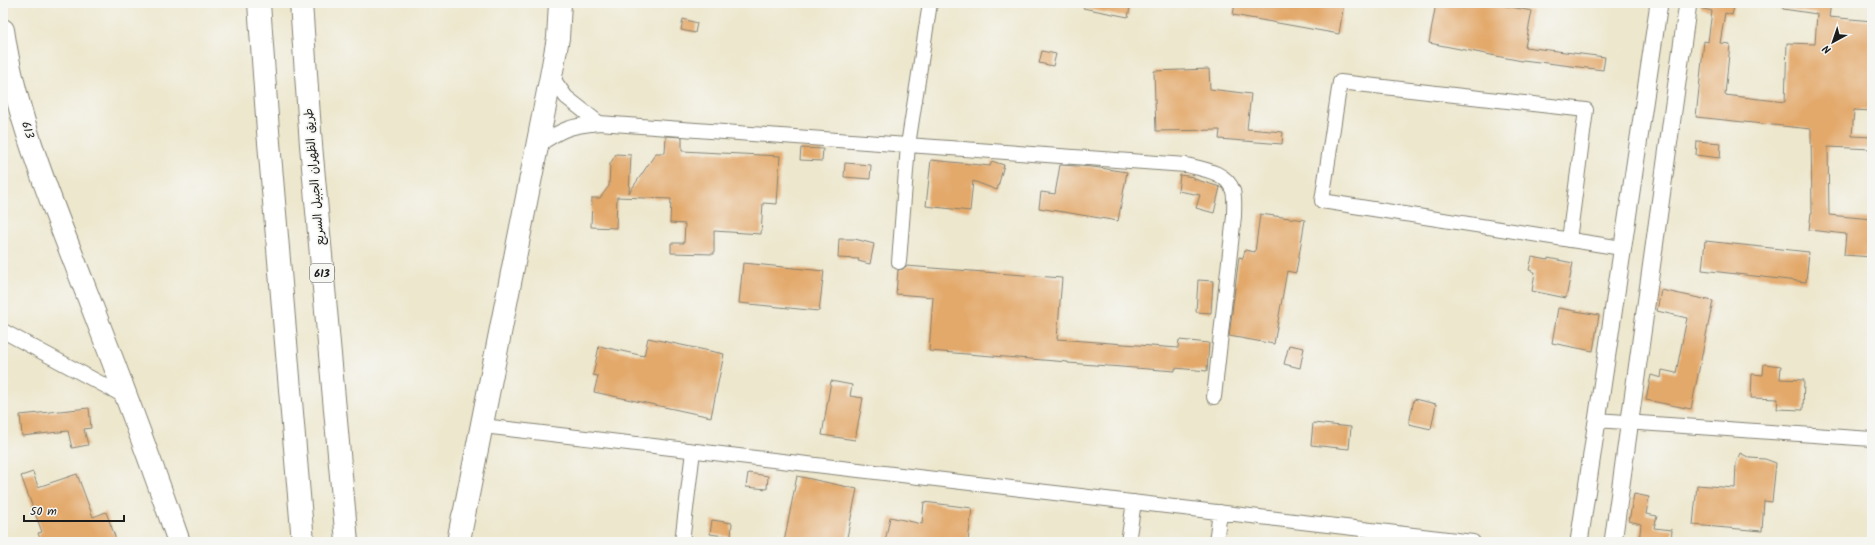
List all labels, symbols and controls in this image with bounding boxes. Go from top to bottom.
north arrow [1813,22,1853,62]
text: N [1819,40,1836,58]
street label: طريق الظهران الجبيل السريع [299,107,330,246]
street label: 613 [16,119,39,141]
road number: 613 [310,264,334,282]
scale bar [24,497,124,523]
text: 50 m [30,502,57,521]

